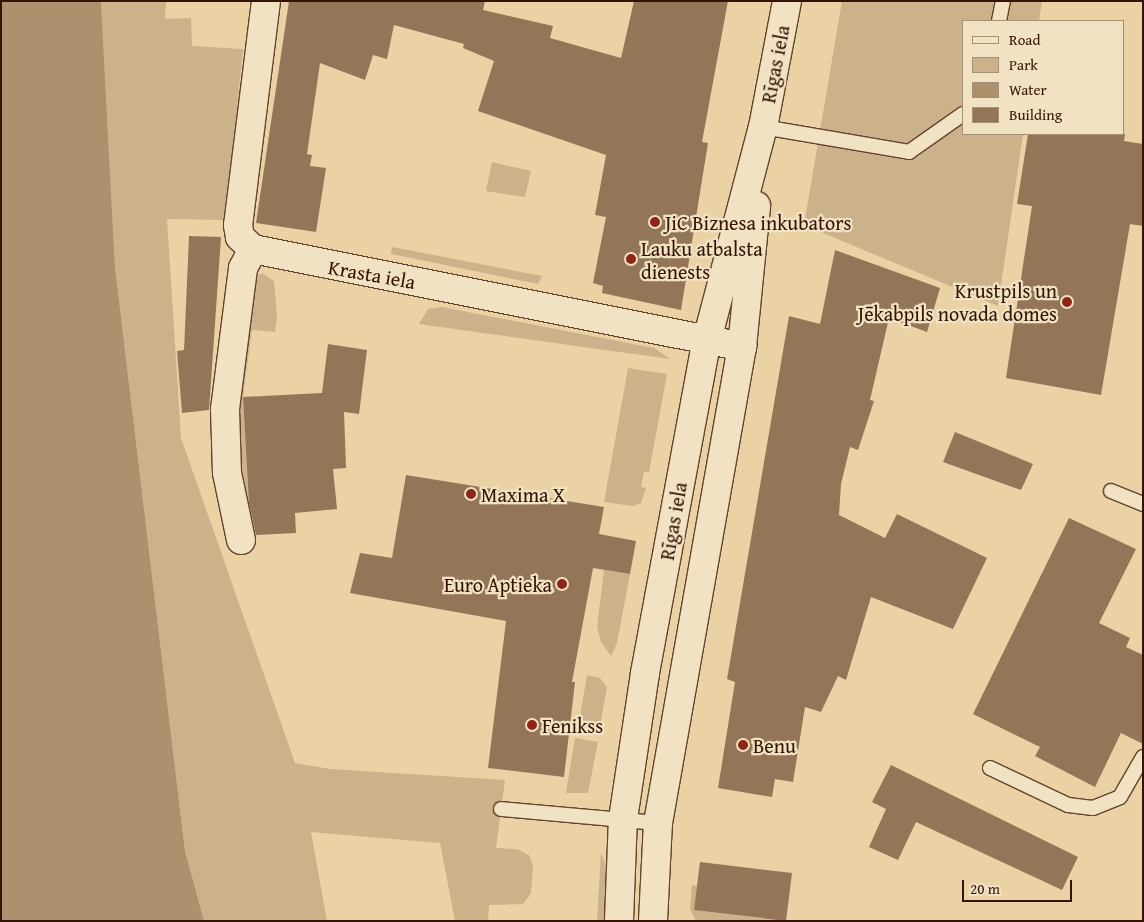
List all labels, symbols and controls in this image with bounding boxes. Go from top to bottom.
legend [962,20,1124,135]
street label: Rīgas iela [756,23,794,105]
text: Road [1009,29,1040,50]
text: Park [1009,54,1038,75]
text: Water [1009,79,1047,100]
text: Building [1009,104,1062,125]
place label: JiC Biznesa inkubators [665,210,851,234]
marker: JiC Biznesa inkubators [649,216,661,228]
place label: Lauku atbalsta dienests [641,236,763,283]
marker: Lauku atbalsta dienests [625,253,637,265]
street label: Krasta iela [326,255,418,293]
place label: Krustpils un Jēkabpils novada domes [858,278,1057,325]
marker: Krustpils un Jēkabpils novada domes [1061,296,1073,308]
street label: Rīgas iela [654,480,692,562]
place label: Maxima X [481,482,565,506]
marker: Maxima X [465,488,477,500]
place label: Euro Aptieka [444,572,552,596]
marker: Euro Aptieka [556,578,568,590]
place label: Fenikss [542,713,603,737]
marker: Fenikss [526,719,538,731]
place label: Benu [753,733,796,757]
marker: Benu [737,739,749,751]
scale bar [964,870,1074,902]
text: 20 m [970,878,1000,899]

